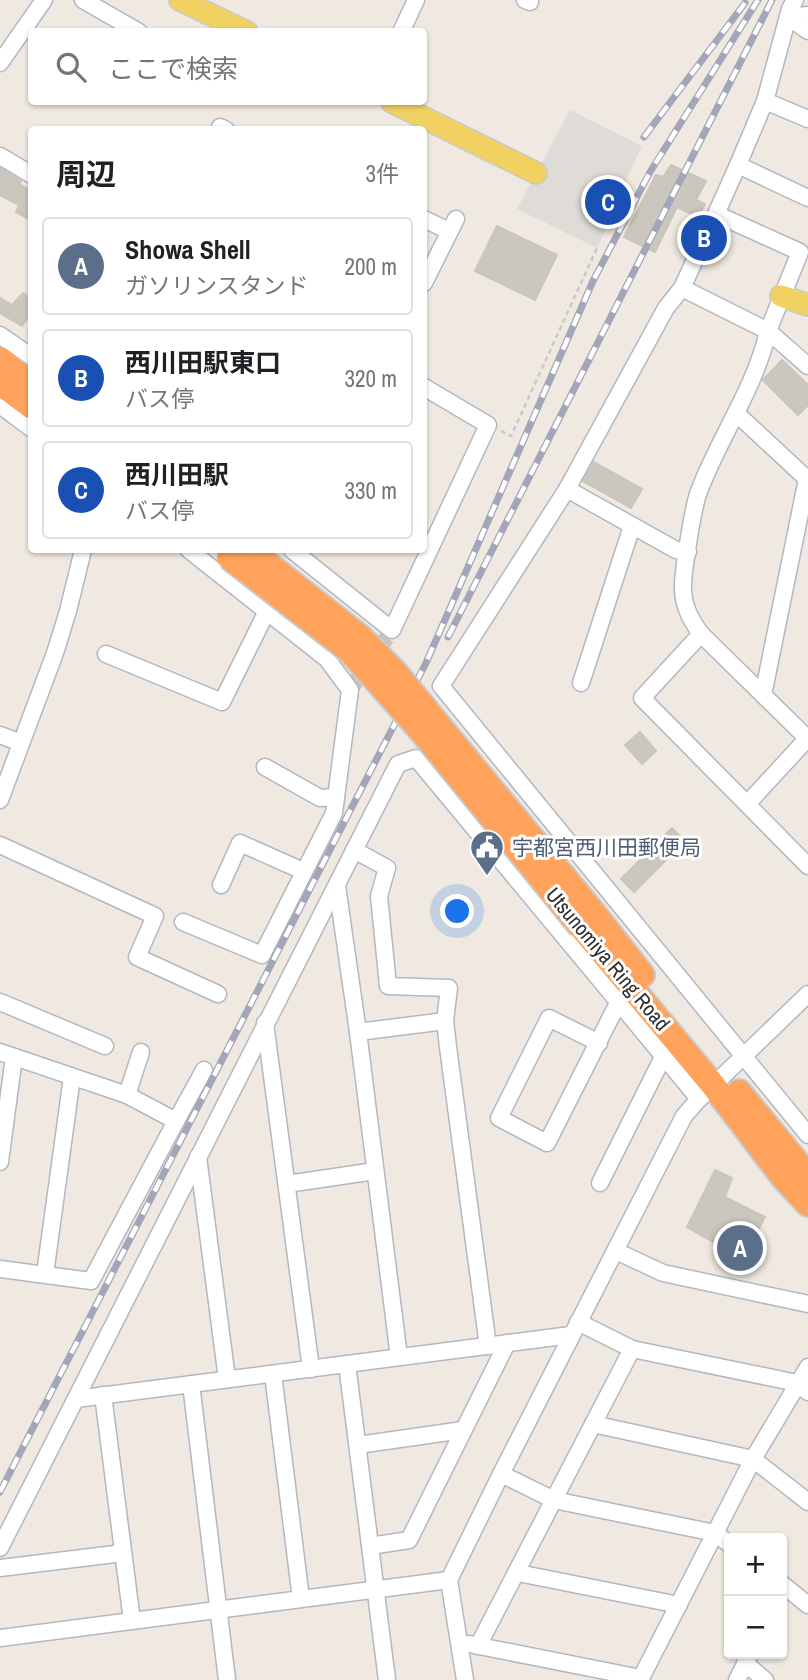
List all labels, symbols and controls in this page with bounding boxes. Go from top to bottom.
search box [28,28,427,105]
icon: search [52,48,90,86]
text: ここで検索 [108,51,238,86]
text: 周辺 [56,154,116,194]
text: 3件 [366,158,399,189]
pin: C [585,176,631,228]
pin: B [681,212,727,264]
text: Showa Shell [125,232,251,267]
text: A [74,251,88,282]
text: 200 m [345,251,397,282]
text: ガソリンスタンド [125,270,309,301]
text: 西川田駅東口 [125,345,281,380]
text: B [74,363,88,394]
text: 320 m [345,363,397,394]
text: バス停 [125,383,194,414]
text: 西川田駅 [125,457,229,492]
text: C [74,475,88,506]
text: 330 m [345,475,397,506]
text: バス停 [125,495,194,526]
public building icon: 宇都宮西川田郵便局 [468,828,506,877]
place label: 宇都宮西川田郵便局 [512,833,701,862]
street label: Utsunomiya Ring Road [539,881,677,1037]
your location [440,894,474,928]
pin: A [717,1222,763,1274]
map controls [724,1533,787,1659]
button: + [724,1533,787,1596]
button: − [724,1596,787,1659]

